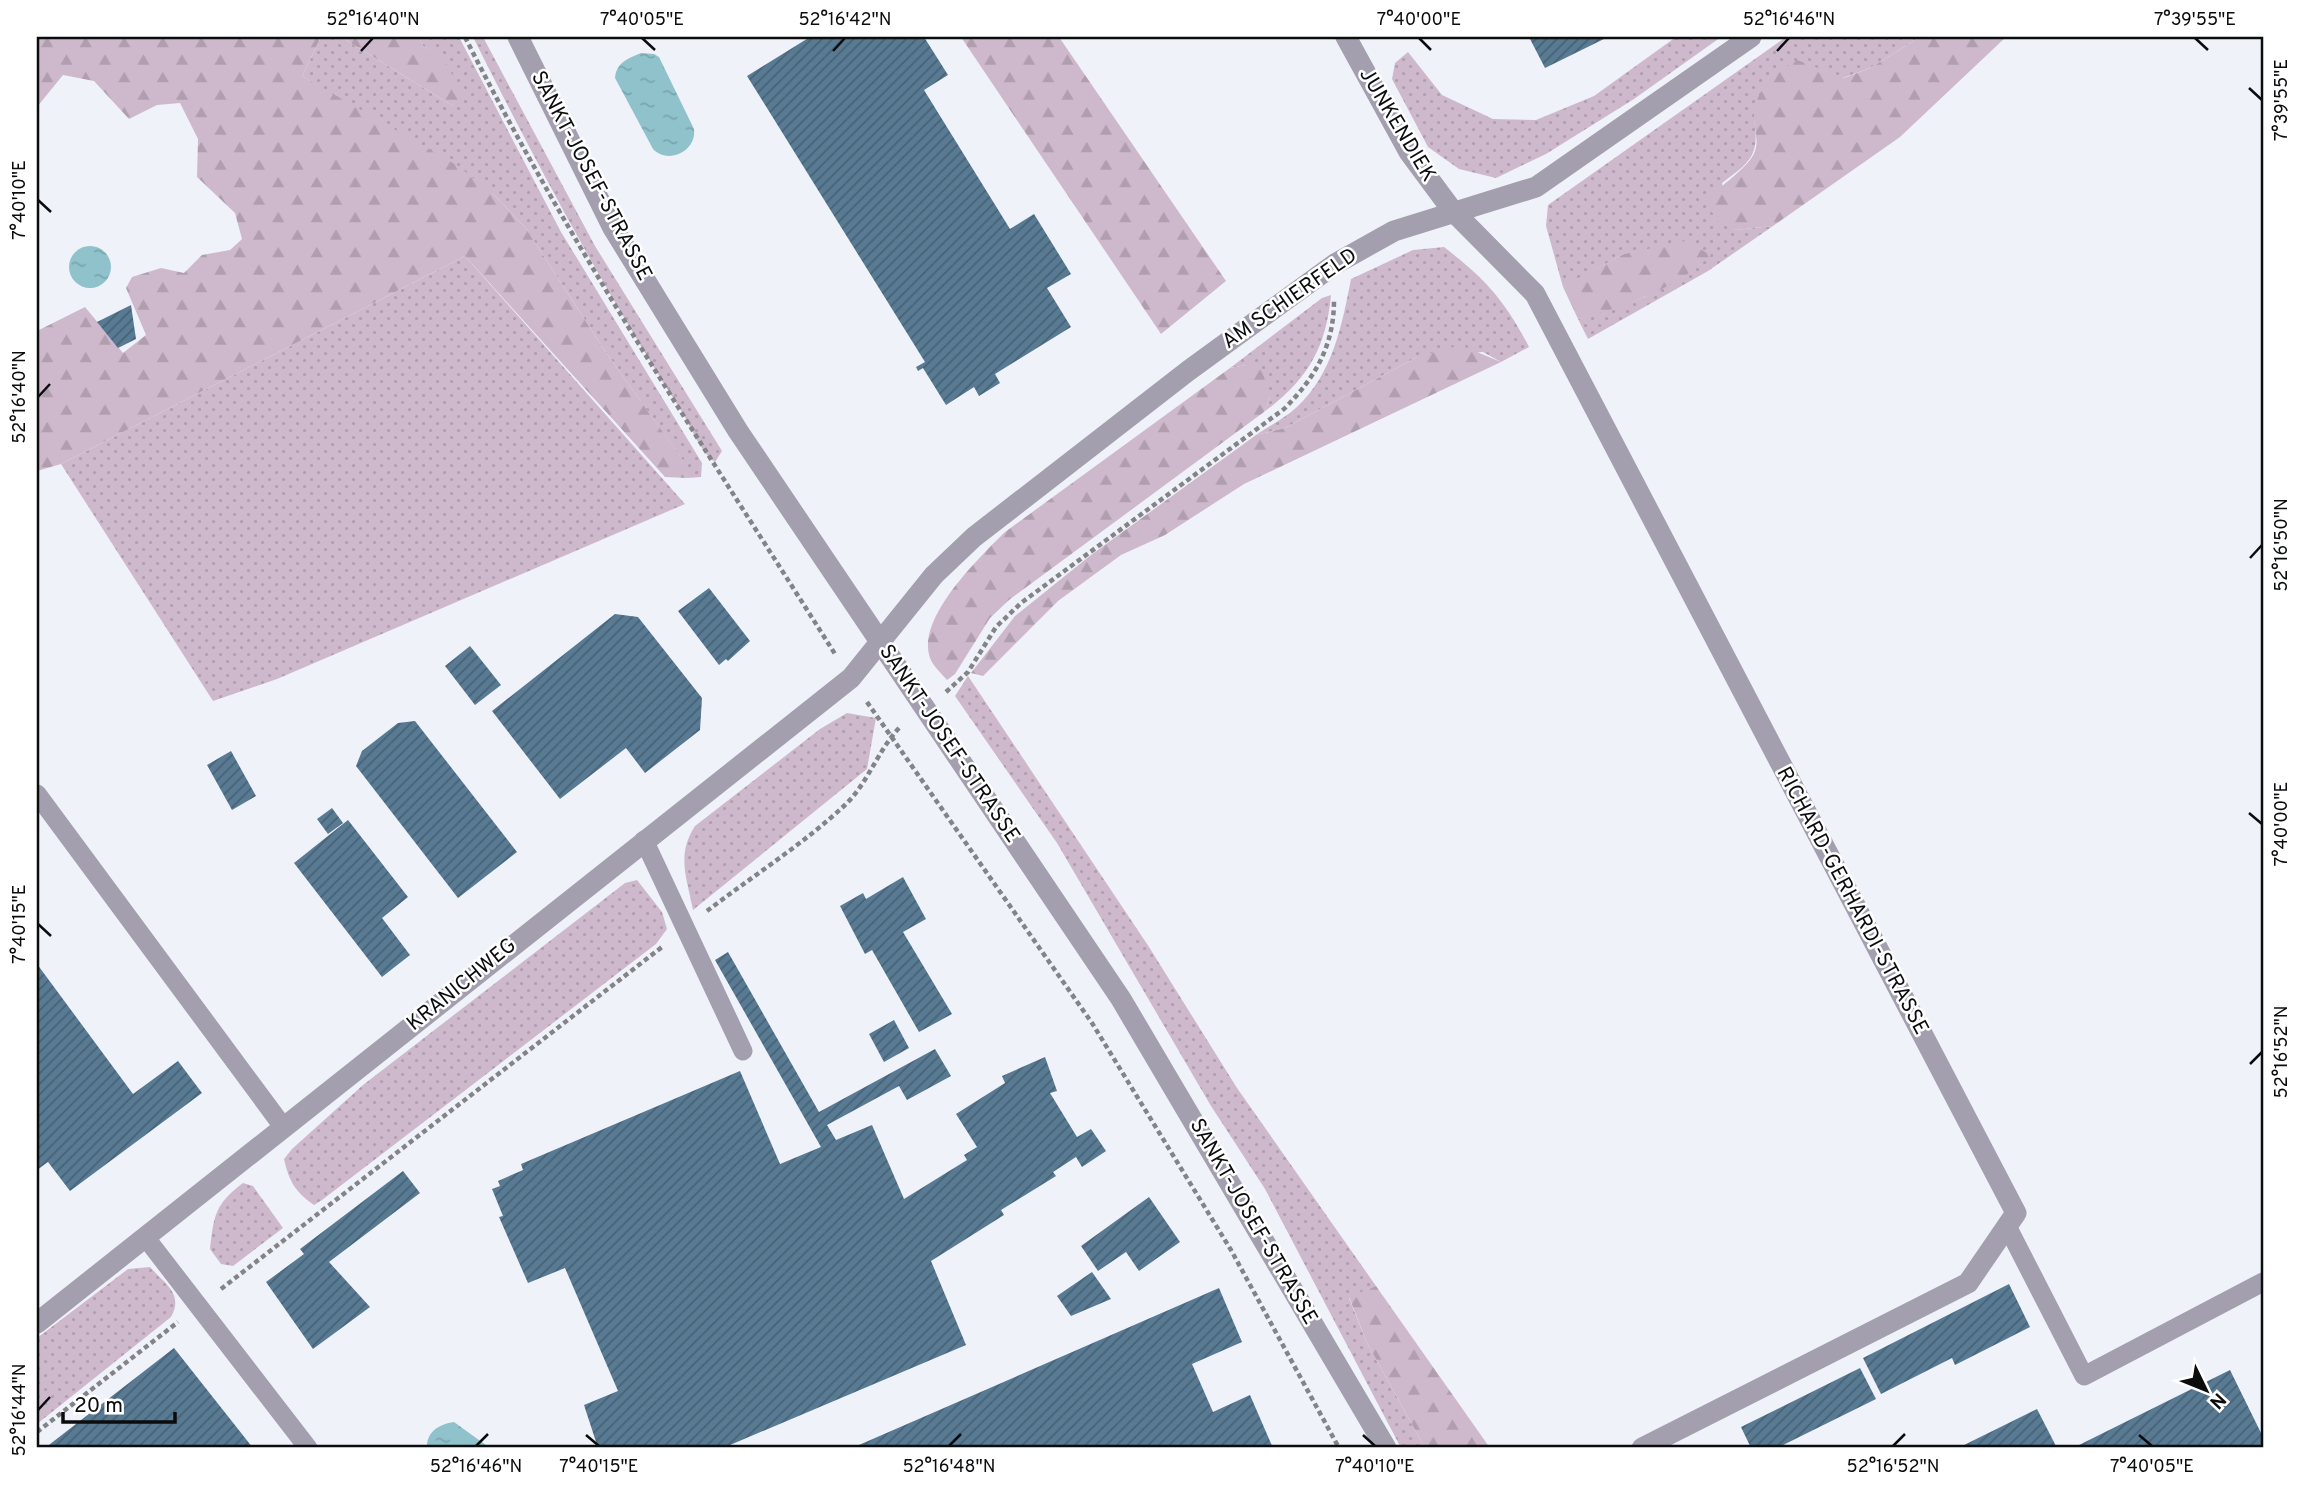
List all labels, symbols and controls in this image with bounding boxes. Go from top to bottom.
text: 52°16'40"N [326,9,420,32]
text: 7°40'05"E [600,9,684,32]
text: 52°16'42"N [799,9,891,32]
text: 7°40'00"E [1377,9,1461,32]
text: 52°16'46"N [1743,9,1835,32]
text: 7°39'55"E [2154,9,2236,32]
text: 7°39'55"E [2271,59,2294,141]
street label: JUNKENDIEK [1352,63,1442,187]
street label: SANKT-JOSEF-STRASSE [524,66,658,286]
text: 7°40'10"E [9,160,32,240]
street label: AM SCHIERFELD [1217,242,1363,356]
text: 52°16'40"N [9,350,32,444]
text: 52°16'50"N [2271,498,2294,592]
street label: SANKT-JOSEF-STRASSE [872,640,1026,848]
street label: RICHARD-GERHARDI-STRASSE [1770,762,1934,1040]
text: 7°40'00"E [2271,782,2294,866]
text: 7°40'15"E [9,884,32,964]
street label: KRANICHWEG [402,932,522,1038]
text: 52°16'52"N [2271,1006,2294,1098]
street label: SANKT-JOSEF-STRASSE [1183,1114,1323,1330]
north arrow [2170,1356,2240,1426]
text: 52°16'44"N [9,1363,32,1457]
scale bar [63,1380,175,1424]
text: N [2204,1387,2230,1413]
text: 20 m [74,1393,123,1420]
text: 52°16'46"N [430,1456,522,1479]
text: 7°40'15"E [559,1456,639,1479]
text: 52°16'48"N [903,1456,995,1479]
text: 7°40'10"E [1335,1456,1415,1479]
text: 52°16'52"N [1847,1456,1939,1479]
text: 7°40'05"E [2110,1456,2194,1479]

